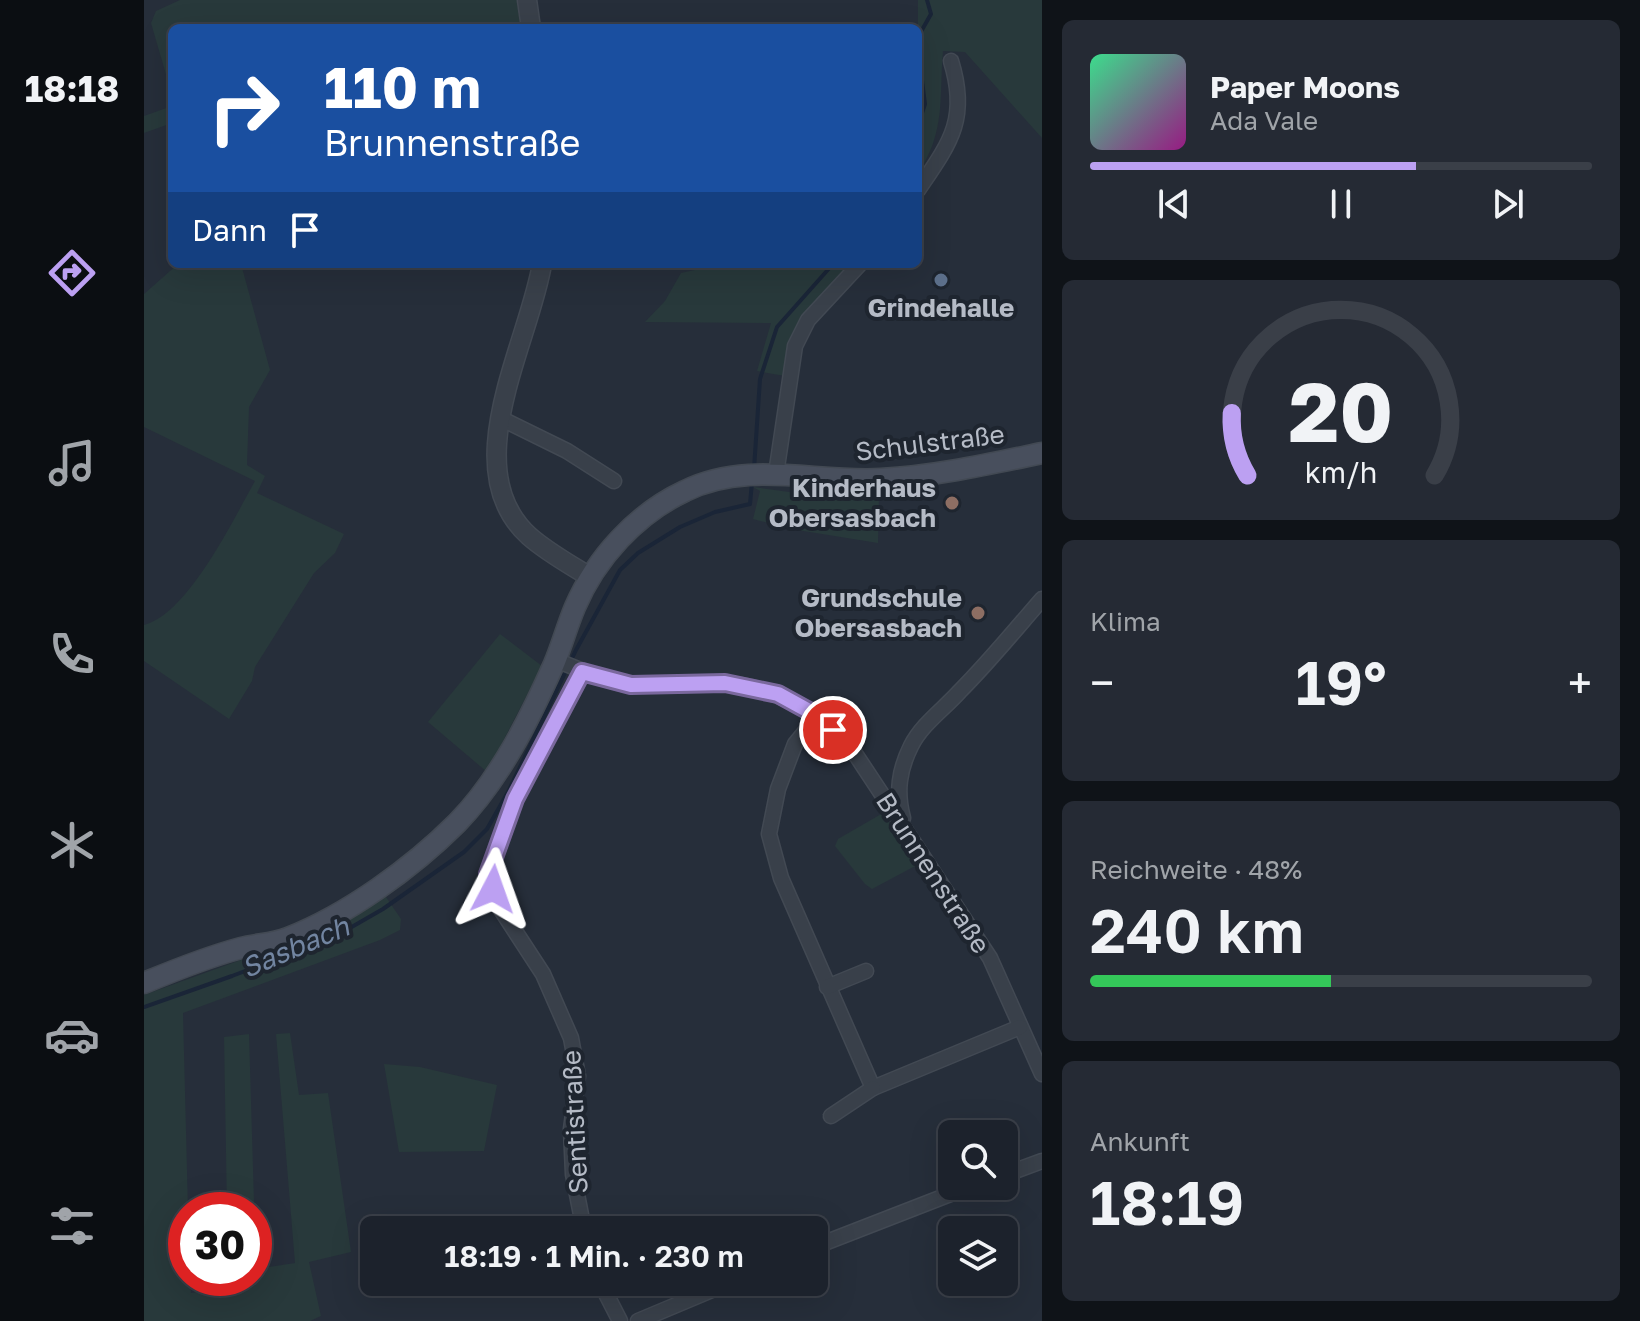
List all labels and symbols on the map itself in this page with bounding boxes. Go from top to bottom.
marker: Grindehalle [932,271,950,289]
place label: Grindehalle [868,292,1014,323]
street label: Schulstraße [854,418,1006,467]
place label: Kinderhaus Obersasbach [769,472,936,533]
marker: Kinderhaus Obersasbach [943,494,961,512]
place label: Grundschule Obersasbach [795,582,962,643]
marker: Grundschule Obersasbach [969,604,987,622]
pin [799,696,867,764]
street label: Brunnenstraße [870,787,997,959]
position arrow [451,847,535,931]
water label: Sasbach [236,908,355,984]
street label: Sentistraße [555,1049,594,1195]
speed limit sign: 30 [168,1192,272,1296]

